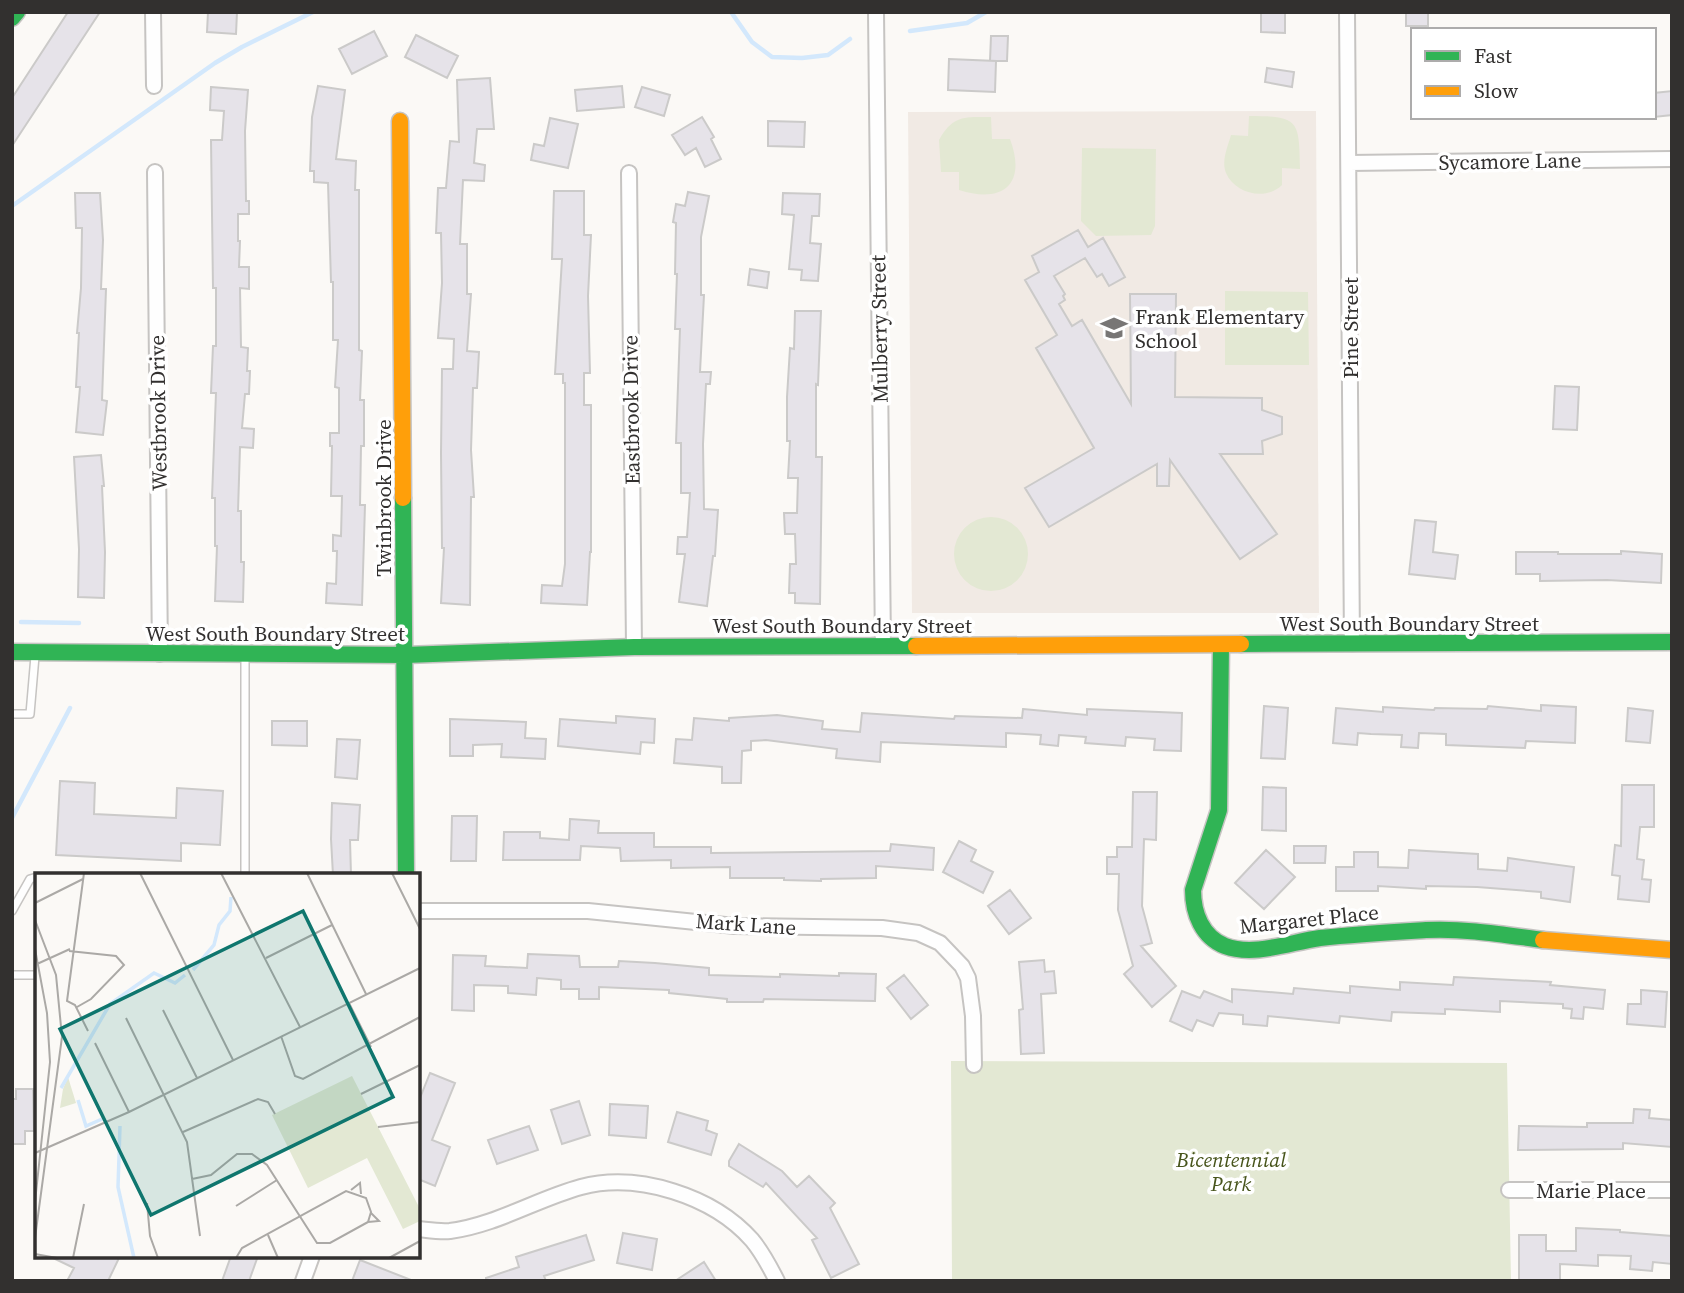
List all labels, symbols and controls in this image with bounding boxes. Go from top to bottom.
legend [1411,28,1656,119]
text: Fast [1474,41,1512,70]
text: Slow [1474,76,1518,105]
street label: Sycamore Lane [1438,145,1582,177]
street label: Mulberry Street [863,255,895,403]
street label: Pine Street [1336,277,1365,379]
place label: Frank Elementary School [1135,302,1304,355]
school or university icon: Frank Elementary School [1099,313,1129,343]
street label: Westbrook Drive [142,335,174,491]
street label: Eastbrook Drive [615,335,647,485]
street label: Twinbrook Drive [369,419,398,577]
street label: West South Boundary Street [1279,609,1539,638]
street label: West South Boundary Street [712,611,972,640]
street label: West South Boundary Street [145,619,405,648]
inset map [35,873,420,1258]
street label: Margaret Place [1238,897,1380,941]
street label: Mark Lane [695,906,797,942]
park label: Bicentennial Park [1175,1145,1286,1198]
street label: Marie Place [1536,1176,1646,1205]

